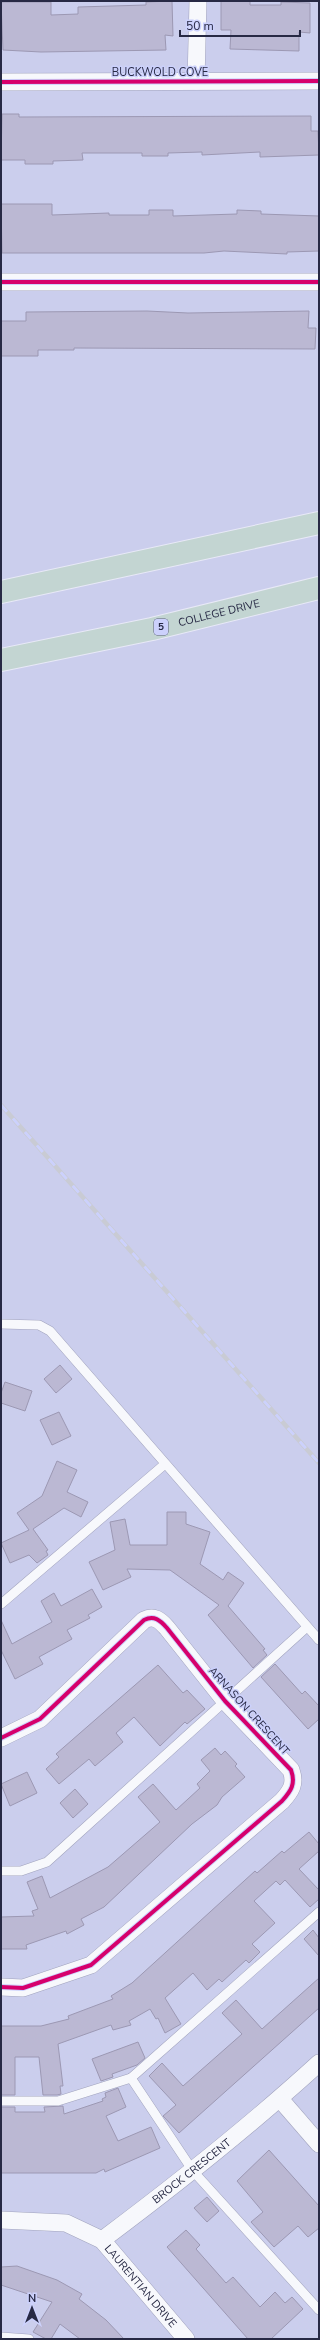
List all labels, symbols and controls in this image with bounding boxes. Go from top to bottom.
scale bar [180,12,300,38]
text: 50 m [186,18,214,34]
street label: BUCKWOLD COVE [112,65,208,80]
street label: COLLEGE DRIVE [176,595,261,630]
road number: 5 [154,619,168,635]
street label: ARNASON CRESCENT [205,1664,293,1759]
street label: BROCK CRESCENT [149,2135,234,2207]
street label: LAURENTIAN DRIVE [101,2241,180,2331]
north arrow [12,2288,52,2328]
text: N [28,2291,36,2306]

